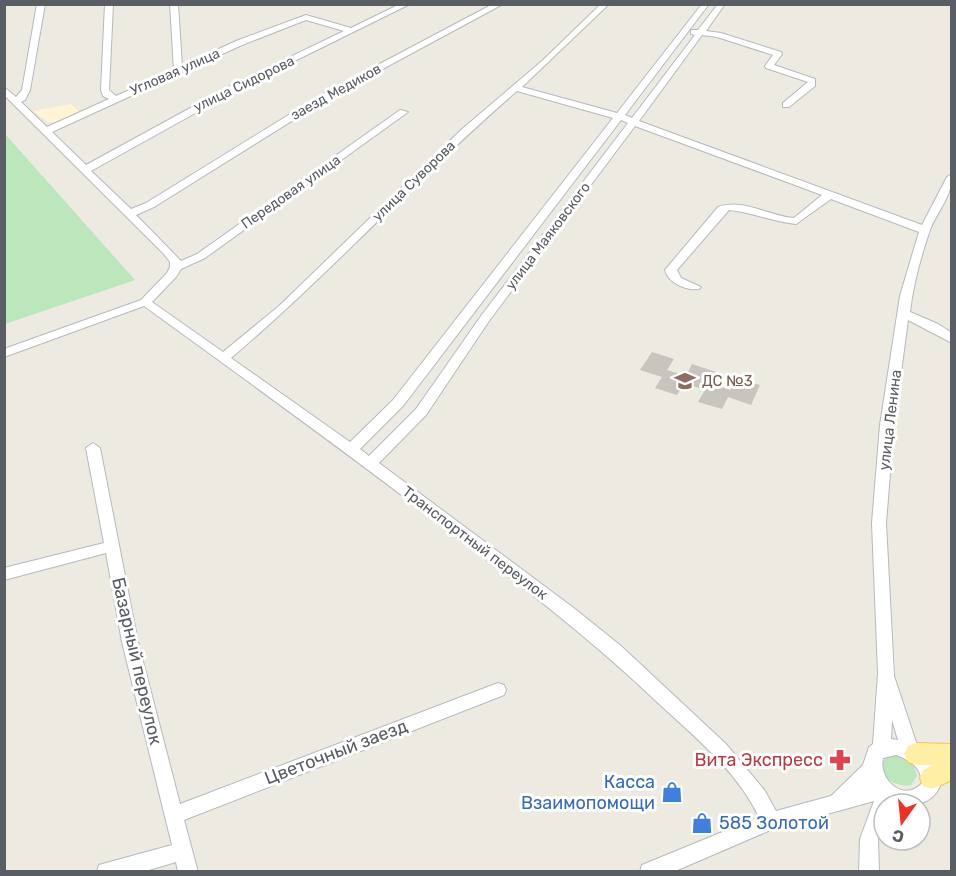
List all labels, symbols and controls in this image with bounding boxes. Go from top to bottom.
street label: Угловая улица [128,45,222,99]
street label: улица Сидорова [191,52,297,116]
street label: заезд Медиков [288,60,384,124]
street label: улица Суворова [369,137,459,225]
street label: Передовая улица [238,151,344,233]
street label: улица Маяковского [502,179,594,293]
school or university icon: ДС №3 [673,369,697,393]
street label: улица Ленина [875,369,905,471]
place label: ДС №3 [702,372,753,390]
street label: Транспортный переулок [399,482,551,604]
street label: Базарный переулок [107,575,167,747]
street label: Цветочный заезд [261,715,411,789]
pharmacy icon: Вита Экспресс [828,748,852,772]
place label: Вита Экспресс [694,749,823,771]
place label: Касса Взаимопомощи [521,771,655,814]
shop icon: Касса Взаимопомощи [660,780,684,804]
north arrow [872,792,932,852]
shop icon: 585 Золотой [690,811,714,835]
place label: 585 Золотой [719,812,829,834]
text: С [890,825,906,847]

